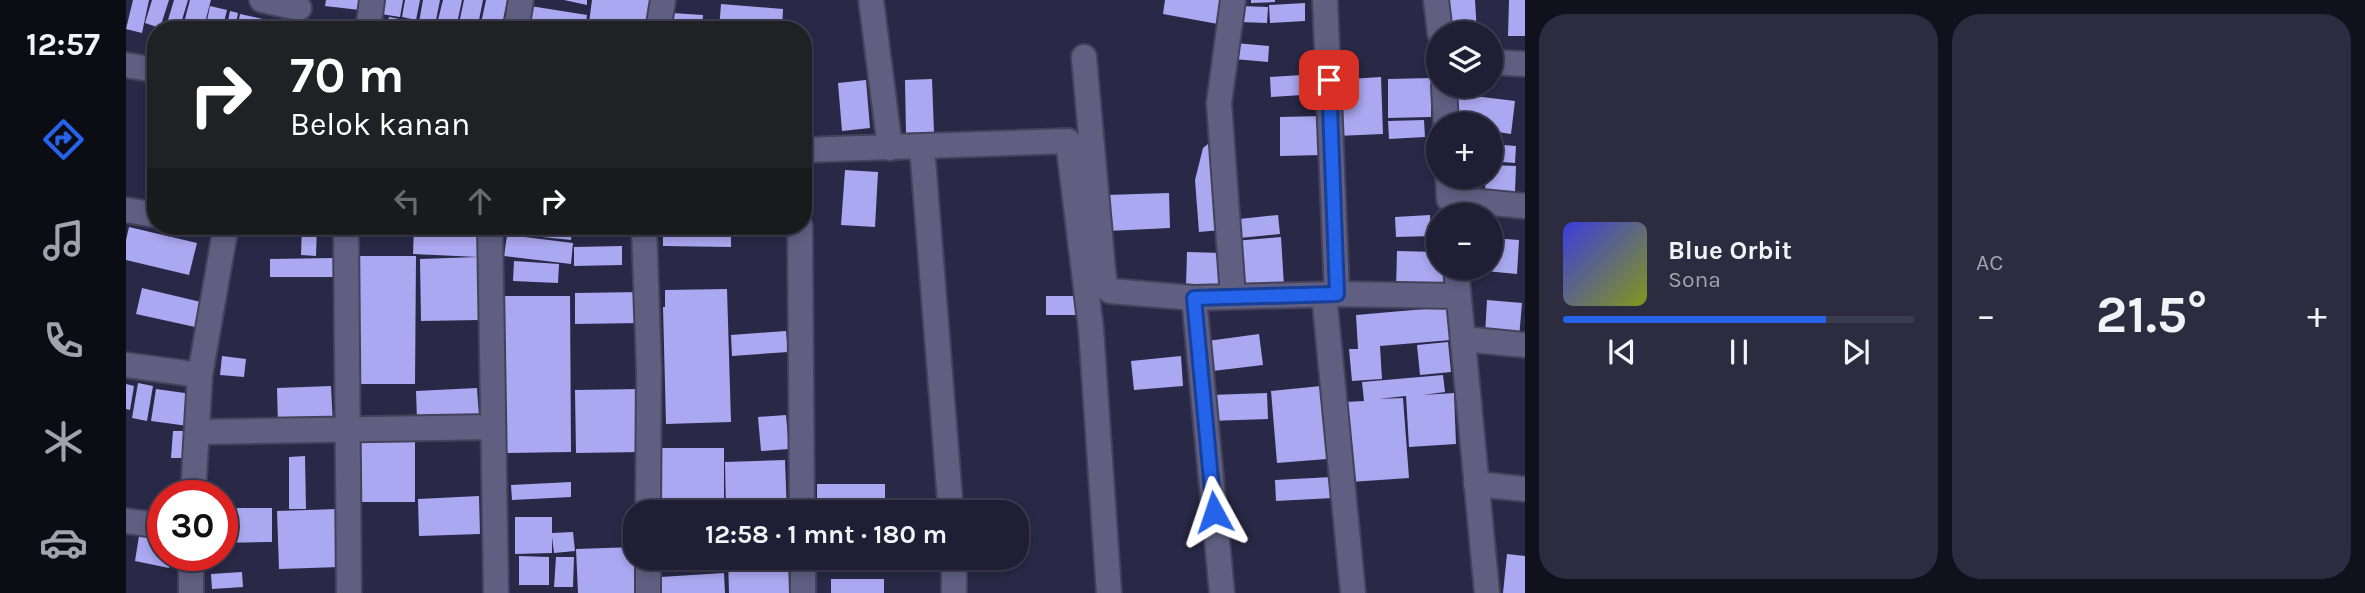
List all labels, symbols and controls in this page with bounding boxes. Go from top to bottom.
map controls [1426,21,1503,280]
button: layers [1426,21,1503,98]
text: 12:57 [26,26,100,63]
text: 70 m [290,47,404,104]
icon: right [175,49,266,140]
pin [1299,50,1359,110]
icon: arrive [1310,61,1348,99]
text: Belok kanan [290,106,470,143]
button: + [1426,112,1503,189]
icon: directions [39,115,88,164]
icon: left [388,182,426,220]
icon: ahead [461,182,499,220]
icon: right [534,182,572,220]
button: − [1426,203,1503,280]
icon: music [39,216,88,265]
text: Blue Orbit [1668,235,1792,266]
text: AC [1976,249,2003,276]
text: Sona [1668,266,1721,293]
text: 21.5° [2096,284,2207,345]
text: − [1976,293,1996,338]
text: + [2307,293,2327,338]
icon: phone [39,316,88,365]
icon: previous [1603,333,1641,371]
icon: pause [1720,333,1758,371]
icon: next [1837,333,1875,371]
icon: climate [39,417,88,466]
position arrow [1177,475,1251,549]
speed limit sign: 30 [147,480,238,571]
icon: car [39,518,88,567]
text: 12:58 · 1 mnt · 180 m [705,519,947,550]

